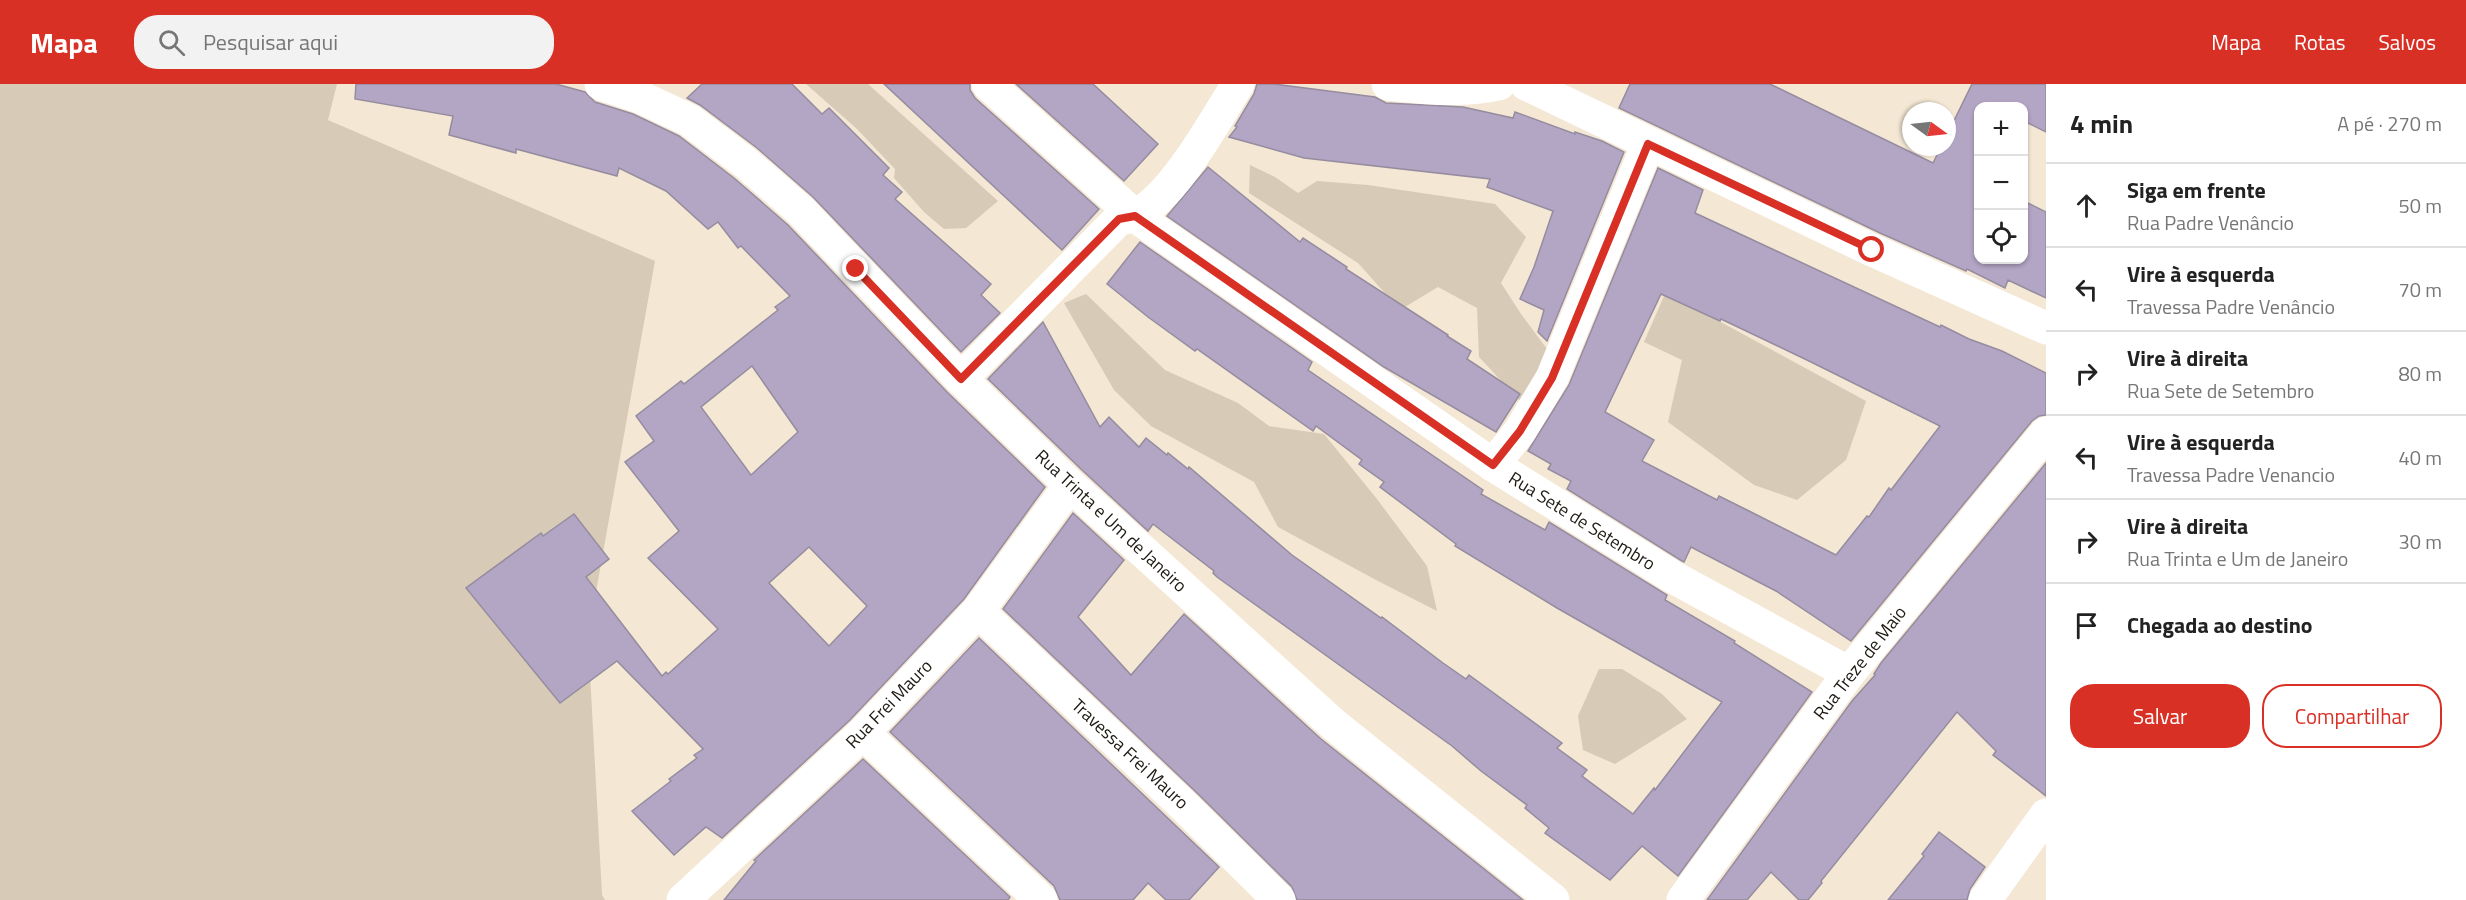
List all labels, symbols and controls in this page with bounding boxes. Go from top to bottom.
search box [134,15,554,69]
text: Mapa [30,21,98,64]
text: Pesquisar aqui [203,25,338,59]
icon: search [155,26,188,59]
text: Mapa [2211,26,2261,58]
text: Rotas [2294,26,2345,58]
text: Salvos [2378,26,2436,58]
north arrow [1902,102,1956,156]
map controls [1974,102,2028,264]
button: + [1974,102,2028,156]
text: 4 min [2070,104,2133,143]
text: A pé · 270 m [2337,108,2442,139]
button: − [1974,156,2028,210]
text: Siga em frente [2127,173,2266,207]
icon: ahead [2070,189,2103,222]
text: 50 m [2398,190,2442,221]
text: Rua Padre Venâncio [2127,207,2294,238]
button: locate [1974,210,2028,264]
route start [1858,236,1884,262]
route end [842,255,868,281]
text: Vire à esquerda [2127,257,2275,291]
icon: left [2070,273,2103,306]
text: 70 m [2398,274,2442,305]
text: Travessa Padre Venâncio [2127,291,2335,322]
text: Vire à direita [2127,341,2248,375]
icon: right [2070,357,2103,390]
text: 80 m [2398,358,2442,389]
text: Rua Sete de Setembro [2127,375,2314,406]
text: Vire à esquerda [2127,425,2275,459]
icon: left [2070,441,2103,474]
text: 40 m [2398,442,2442,473]
street label: Rua Trinta e Um de Janeiro [1029,443,1193,598]
text: Travessa Padre Venancio [2127,459,2335,490]
street label: Rua Sete de Setembro [1504,464,1661,577]
text: Vire à direita [2127,509,2248,543]
icon: right [2070,525,2103,558]
text: 30 m [2398,526,2442,557]
text: Rua Trinta e Um de Janeiro [2127,543,2348,574]
street label: Rua Treze de Maio [1806,600,1913,725]
text: Chegada ao destino [2127,608,2313,642]
icon: arrive [2070,609,2103,642]
street label: Rua Frei Mauro [839,653,938,754]
button: Salvar [2070,684,2250,748]
button: Compartilhar [2262,684,2442,748]
street label: Travessa Frei Mauro [1066,692,1195,815]

